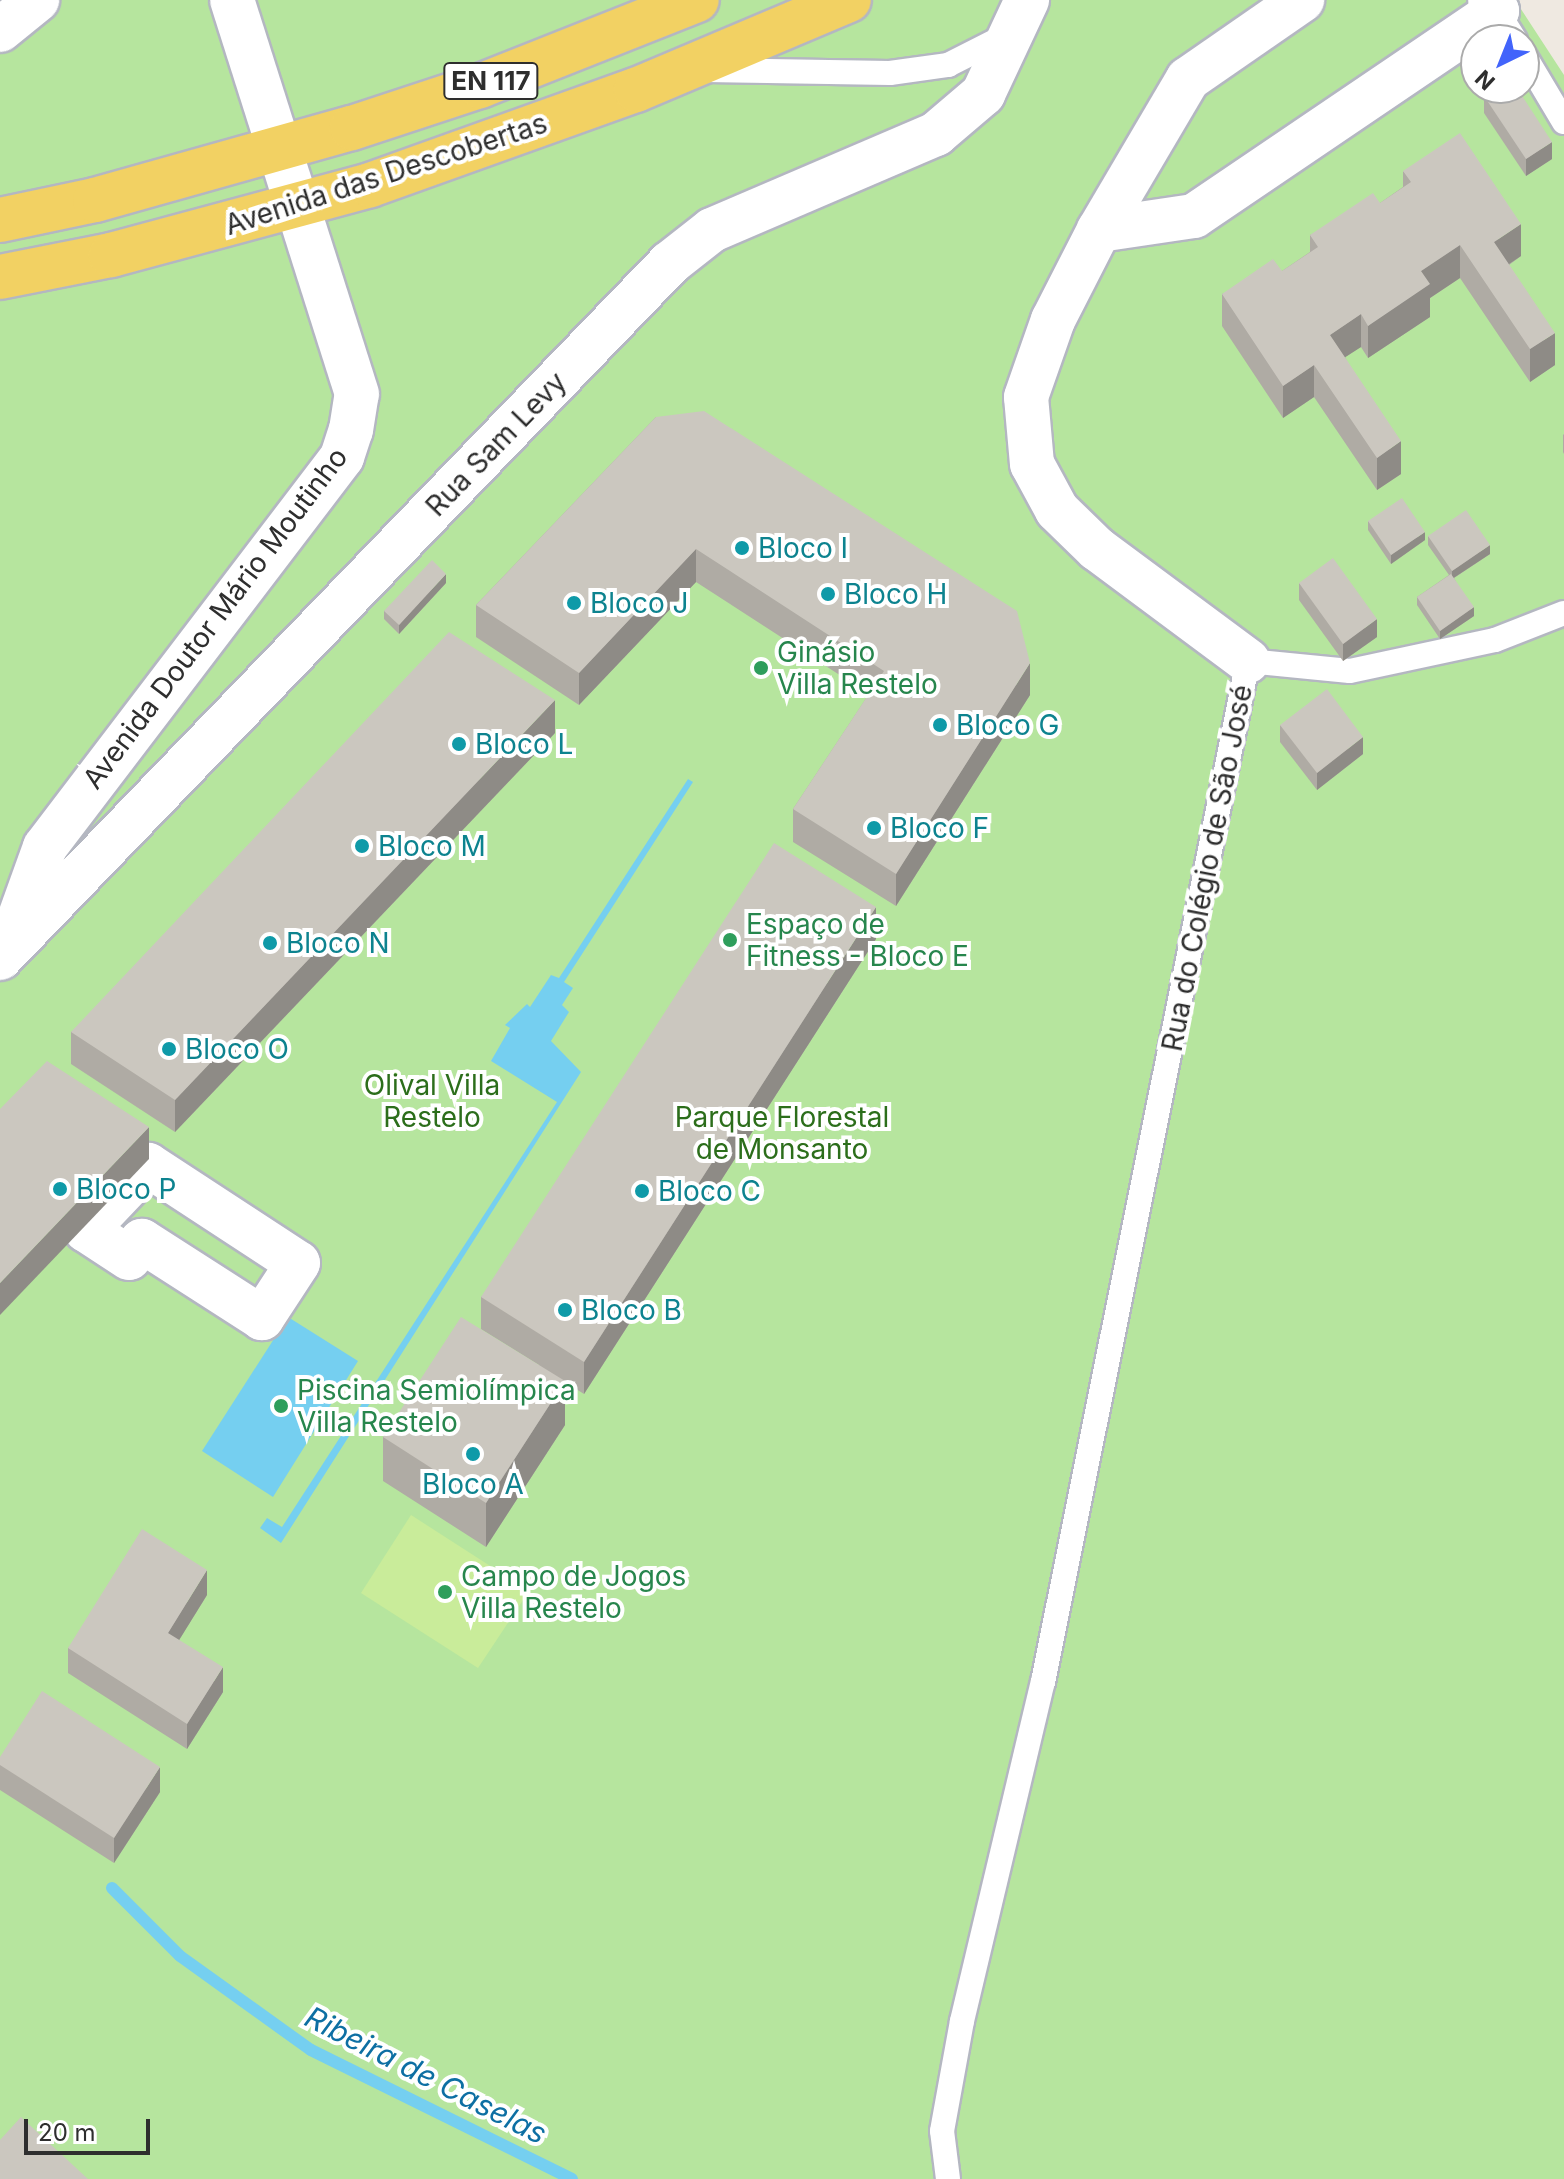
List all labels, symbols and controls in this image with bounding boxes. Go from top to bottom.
north arrow [1460,24,1540,104]
road number: EN 117 [443,59,539,103]
text: N [1470,65,1500,95]
street label: Avenida das Descobertas [221,106,551,242]
street label: Rua Sam Levy [419,365,573,523]
street label: Avenida Doutor Mário Moutinho [76,441,354,795]
place label: Bloco I [758,531,848,565]
marker: Bloco I [733,539,751,557]
place label: Bloco H [844,577,947,611]
marker: Bloco H [819,585,837,603]
place label: Bloco J [590,586,689,620]
marker: Bloco J [565,594,583,612]
place label: Ginásio Villa Restelo [777,635,938,701]
marker: Ginásio Villa Restelo [752,659,770,677]
street label: Rua do Colégio de São José [1155,682,1259,1054]
place label: Bloco G [956,708,1059,742]
marker: Bloco G [931,716,949,734]
place label: Bloco L [475,727,573,761]
marker: Bloco L [450,735,468,753]
place label: Bloco F [890,811,989,845]
marker: Bloco F [865,819,883,837]
place label: Bloco M [378,829,486,863]
marker: Bloco M [353,837,371,855]
place label: Espaço de Fitness - Bloco E [746,907,969,973]
place label: Bloco N [286,926,390,960]
marker: Espaço de Fitness - Bloco E [721,931,739,949]
marker: Bloco N [261,934,279,952]
place label: Bloco O [185,1032,289,1066]
marker: Bloco O [160,1040,178,1058]
park label: Olival Villa Restelo [364,1068,500,1134]
park label: Parque Florestal de Monsanto [675,1100,889,1166]
place label: Bloco P [76,1172,176,1206]
place label: Bloco C [658,1174,761,1208]
marker: Bloco P [51,1180,69,1198]
marker: Bloco C [633,1182,651,1200]
place label: Bloco B [581,1293,682,1327]
marker: Bloco B [556,1301,574,1319]
place label: Piscina Semiolímpica Villa Restelo [297,1373,576,1439]
marker: Piscina Semiolímpica Villa Restelo [272,1397,290,1415]
marker: Bloco A [464,1445,482,1463]
place label: Bloco A [422,1467,524,1501]
place label: Campo de Jogos Villa Restelo [461,1559,686,1625]
marker: Campo de Jogos Villa Restelo [436,1583,454,1601]
water label: Ribeira de Caselas [299,1999,553,2151]
scale bar [28,2103,154,2153]
text: 20 m [38,2118,96,2147]

